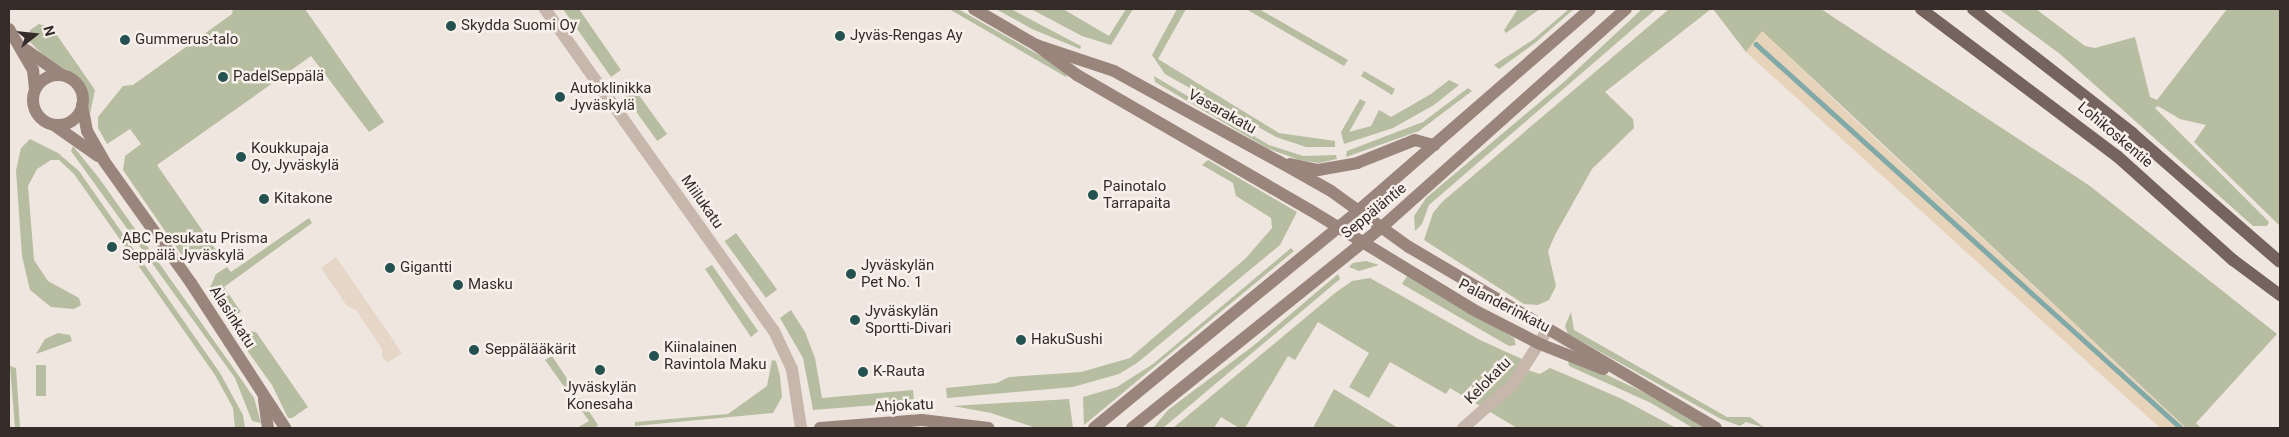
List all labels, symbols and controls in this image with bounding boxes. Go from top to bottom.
north arrow [10,10,60,60]
place label: Skydda Suomi Oy [461,17,577,35]
marker: Skydda Suomi Oy [445,20,457,32]
text: N [40,24,58,38]
place label: Jyväs-Rengas Ay [850,27,963,45]
marker: Jyväs-Rengas Ay [834,30,846,42]
place label: Gummerus-talo [135,31,238,49]
marker: Gummerus-talo [119,34,131,46]
place label: PadelSeppälä [233,68,324,86]
marker: PadelSeppälä [217,71,229,83]
place label: Autoklinikka Jyväskylä [570,79,651,114]
street label: Vasarakatu [1185,86,1259,138]
marker: Autoklinikka Jyväskylä [554,91,566,103]
street label: Lohikoskentie [2074,98,2156,172]
place label: Koukkupaja Oy, Jyväskylä [251,139,339,174]
marker: Koukkupaja Oy, Jyväskylä [235,151,247,163]
street label: Miilukatu [677,172,727,232]
place label: Painotalo Tarrapaita [1103,177,1171,212]
street label: Seppäläntie [1338,179,1410,243]
marker: Painotalo Tarrapaita [1087,189,1099,201]
place label: Kitakone [274,190,333,208]
marker: Kitakone [258,193,270,205]
place label: ABC Pesukatu Prisma Seppälä Jyväskylä [122,229,268,264]
marker: ABC Pesukatu Prisma Seppälä Jyväskylä [106,241,118,253]
place label: Jyväskylän Pet No. 1 [861,256,934,291]
place label: Gigantti [400,259,452,277]
marker: Gigantti [384,262,396,274]
marker: Jyväskylän Pet No. 1 [845,268,857,280]
street label: Palanderinkatu [1455,275,1553,337]
place label: Masku [468,276,513,294]
marker: Masku [452,279,464,291]
street label: Alasinkatu [205,283,259,351]
place label: Jyväskylän Sportti-Divari [865,302,951,337]
marker: Jyväskylän Sportti-Divari [849,314,861,326]
place label: HakuSushi [1031,331,1103,349]
marker: HakuSushi [1015,334,1027,346]
place label: Kiinalainen Ravintola Maku [664,338,766,373]
place label: Seppälääkärit [485,341,576,359]
marker: Seppälääkärit [467,343,481,357]
marker: Kiinalainen Ravintola Maku [648,350,660,362]
street label: Kelokatu [1461,354,1515,408]
place label: K-Rauta [873,363,925,381]
marker: Jyväskylän Konesaha [594,364,606,376]
marker: K-Rauta [857,366,869,378]
place label: Jyväskylän Konesaha [563,378,637,413]
street label: Ahjokatu [874,395,934,417]

